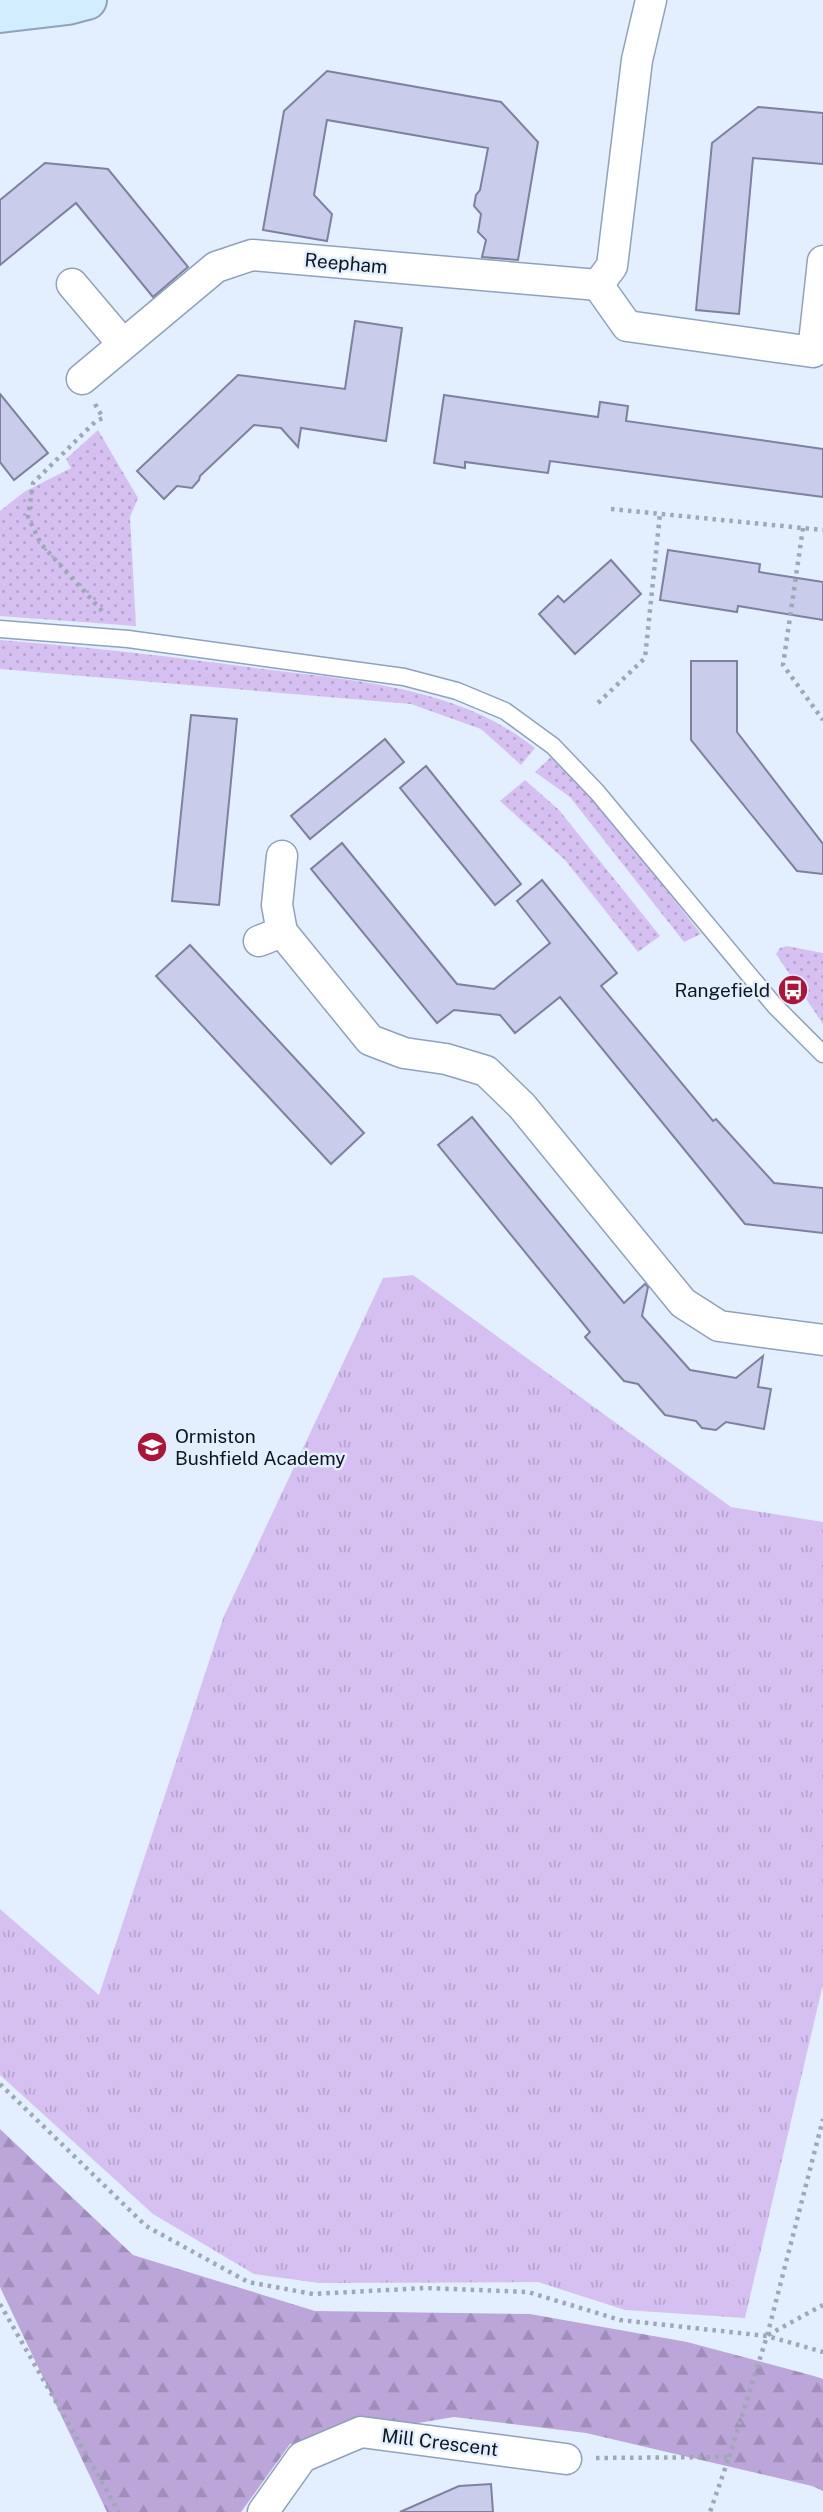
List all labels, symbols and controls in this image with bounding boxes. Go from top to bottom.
street label: Reepham [304,248,388,278]
bus stop icon: Rangefield [776,973,810,1007]
place label: Rangefield [674,979,770,1001]
place label: Ormiston Bushfield Academy [175,1425,345,1469]
school or university icon: Ormiston Bushfield Academy [135,1430,169,1464]
street label: Mill Crescent [381,2424,499,2460]

